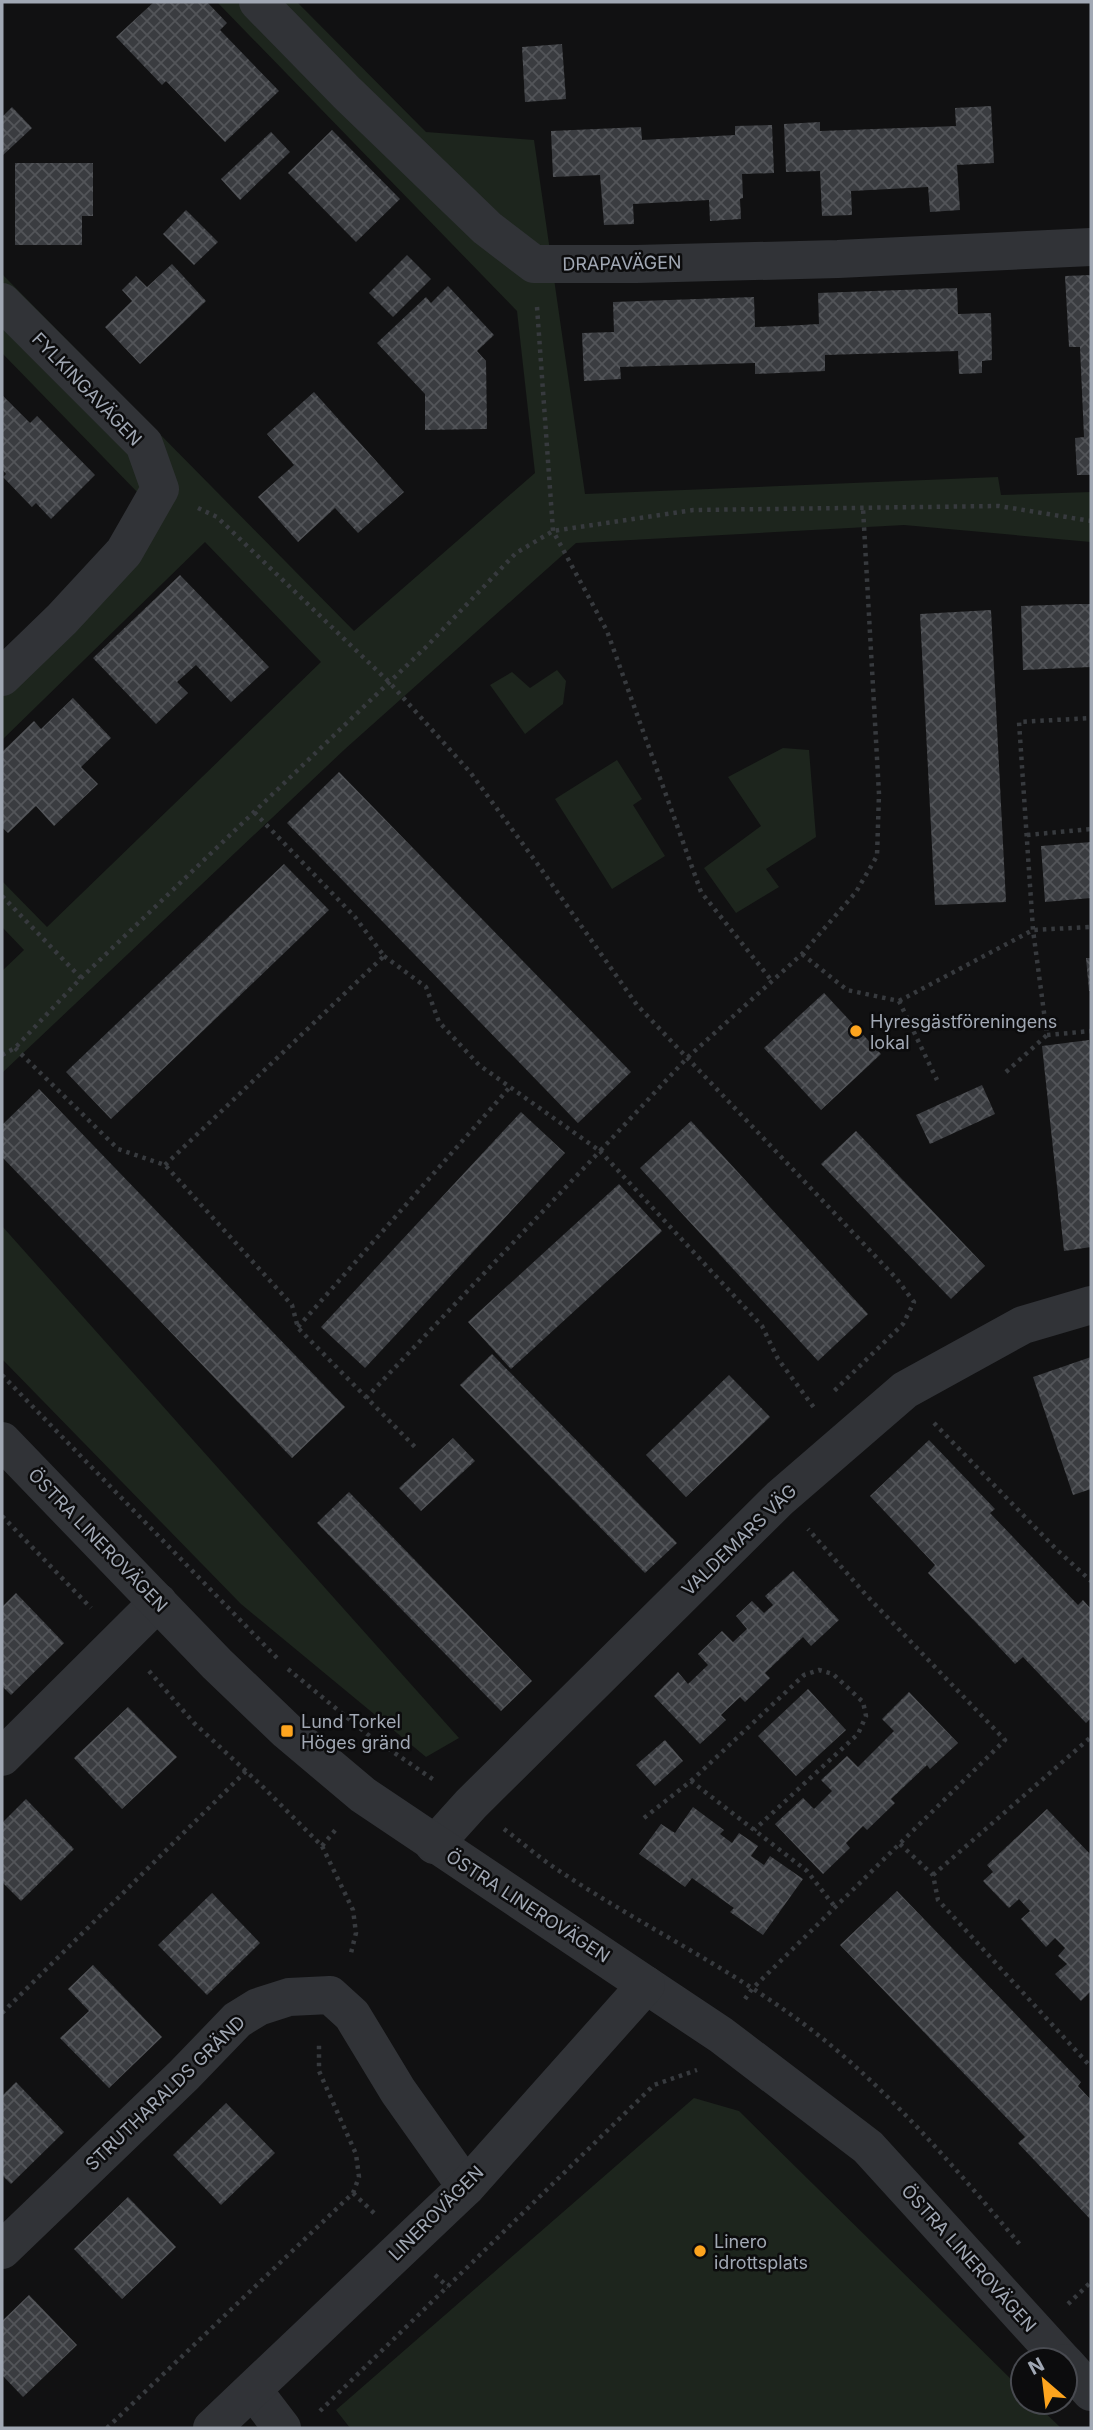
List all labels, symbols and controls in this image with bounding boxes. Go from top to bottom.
street label: DRAPAVÄGEN [562,250,682,275]
street label: FYLKINGAVÄGEN [28,328,147,450]
place label: Hyresgästföreningens lokal [870,1011,1057,1053]
marker: Hyresgästföreningens lokal [848,1023,864,1039]
street label: ÖSTRA LINEROVÄGEN [24,1463,173,1616]
street label: VALDEMARS VÄG [677,1479,801,1600]
place label: Lund Torkel Höges gränd [301,1711,411,1753]
marker: Lund Torkel Höges gränd [279,1723,295,1739]
street label: ÖSTRA LINEROVÄGEN [442,1844,614,1967]
street label: STRUTHARALDS GRÄND [80,2011,249,2175]
street label: LINEROVÄGEN [384,2161,488,2265]
street label: ÖSTRA LINEROVÄGEN [897,2179,1041,2336]
place label: Linero idrottsplats [714,2231,808,2273]
marker: Linero idrottsplats [692,2243,708,2259]
north arrow [1009,2346,1079,2416]
text: N [1024,2353,1048,2380]

